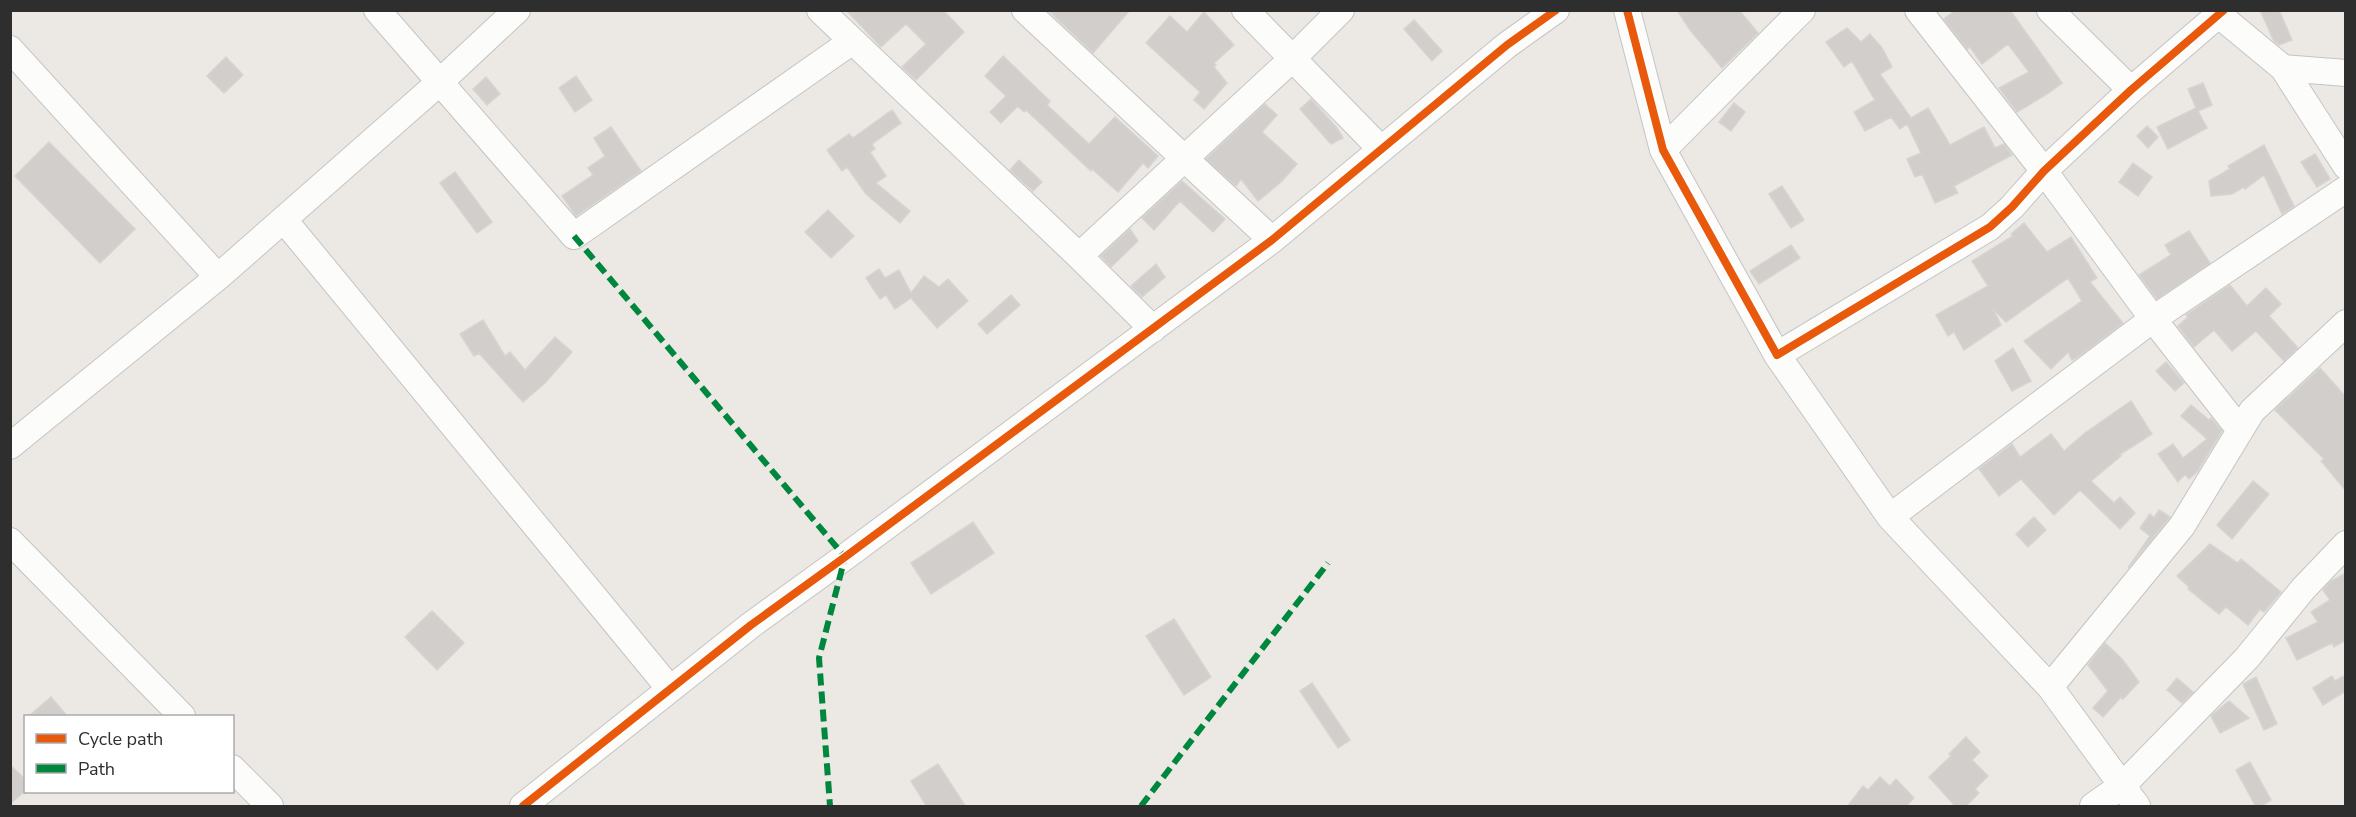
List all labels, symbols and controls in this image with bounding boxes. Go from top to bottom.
legend [24,715,234,793]
text: Cycle path [78,727,163,751]
text: Path [78,757,115,781]

